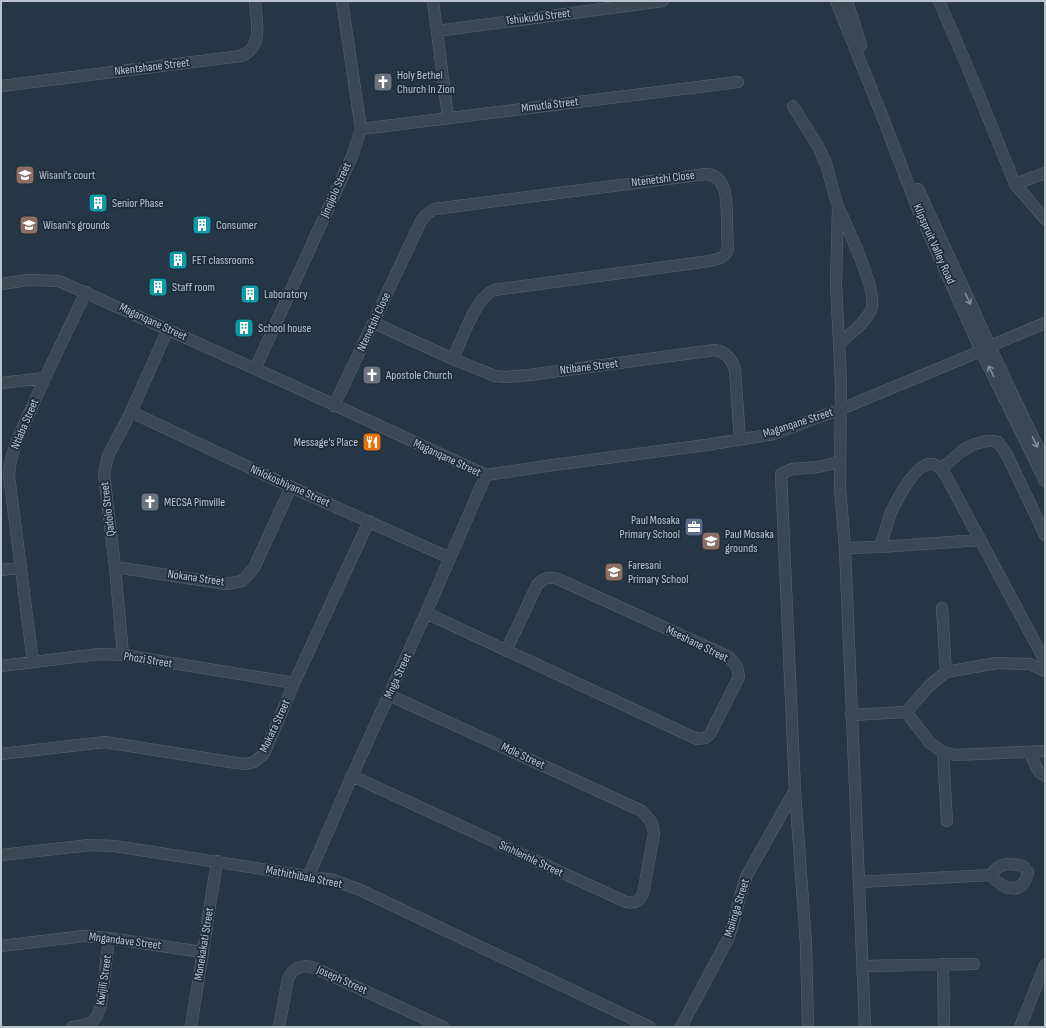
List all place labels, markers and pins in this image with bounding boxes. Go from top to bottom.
place label: Holy Bethel Church In Zion [397,68,455,97]
church icon: Holy Bethel Church In Zion [372,71,394,93]
school or university icon: Wisani's court [14,164,36,186]
place label: Wisani's court [39,168,96,183]
building icon: Senior Phase [87,192,109,214]
place label: Senior Phase [112,196,164,211]
school or university icon: Wisani's grounds [18,214,40,236]
building icon: Consumer [191,214,213,236]
place label: Wisani's grounds [43,218,110,233]
place label: Consumer [216,218,258,233]
building icon: FET classrooms [167,249,189,271]
place label: FET classrooms [192,253,254,268]
building icon: Staff room [147,276,169,298]
place label: Staff room [172,280,215,295]
building icon: Laboratory [239,283,261,305]
place label: Laboratory [264,287,308,302]
building icon: School house [233,317,255,339]
place label: School house [258,321,312,336]
church icon: Apostole Church [361,364,383,386]
place label: Apostole Church [385,368,452,383]
restaurant icon: Message's Place [361,431,383,453]
place label: Message's Place [294,435,358,450]
church icon: MECSA Pimville [139,491,161,513]
place label: MECSA Pimville [164,495,225,510]
place label: Paul Mosaka Primary School [620,513,680,542]
office icon: Paul Mosaka Primary School [683,516,705,538]
place label: Paul Mosaka grounds [725,527,774,556]
school or university icon: Paul Mosaka grounds [700,530,722,552]
place label: Faresani Primary School [628,558,688,587]
school or university icon: Faresani Primary School [603,561,625,583]

